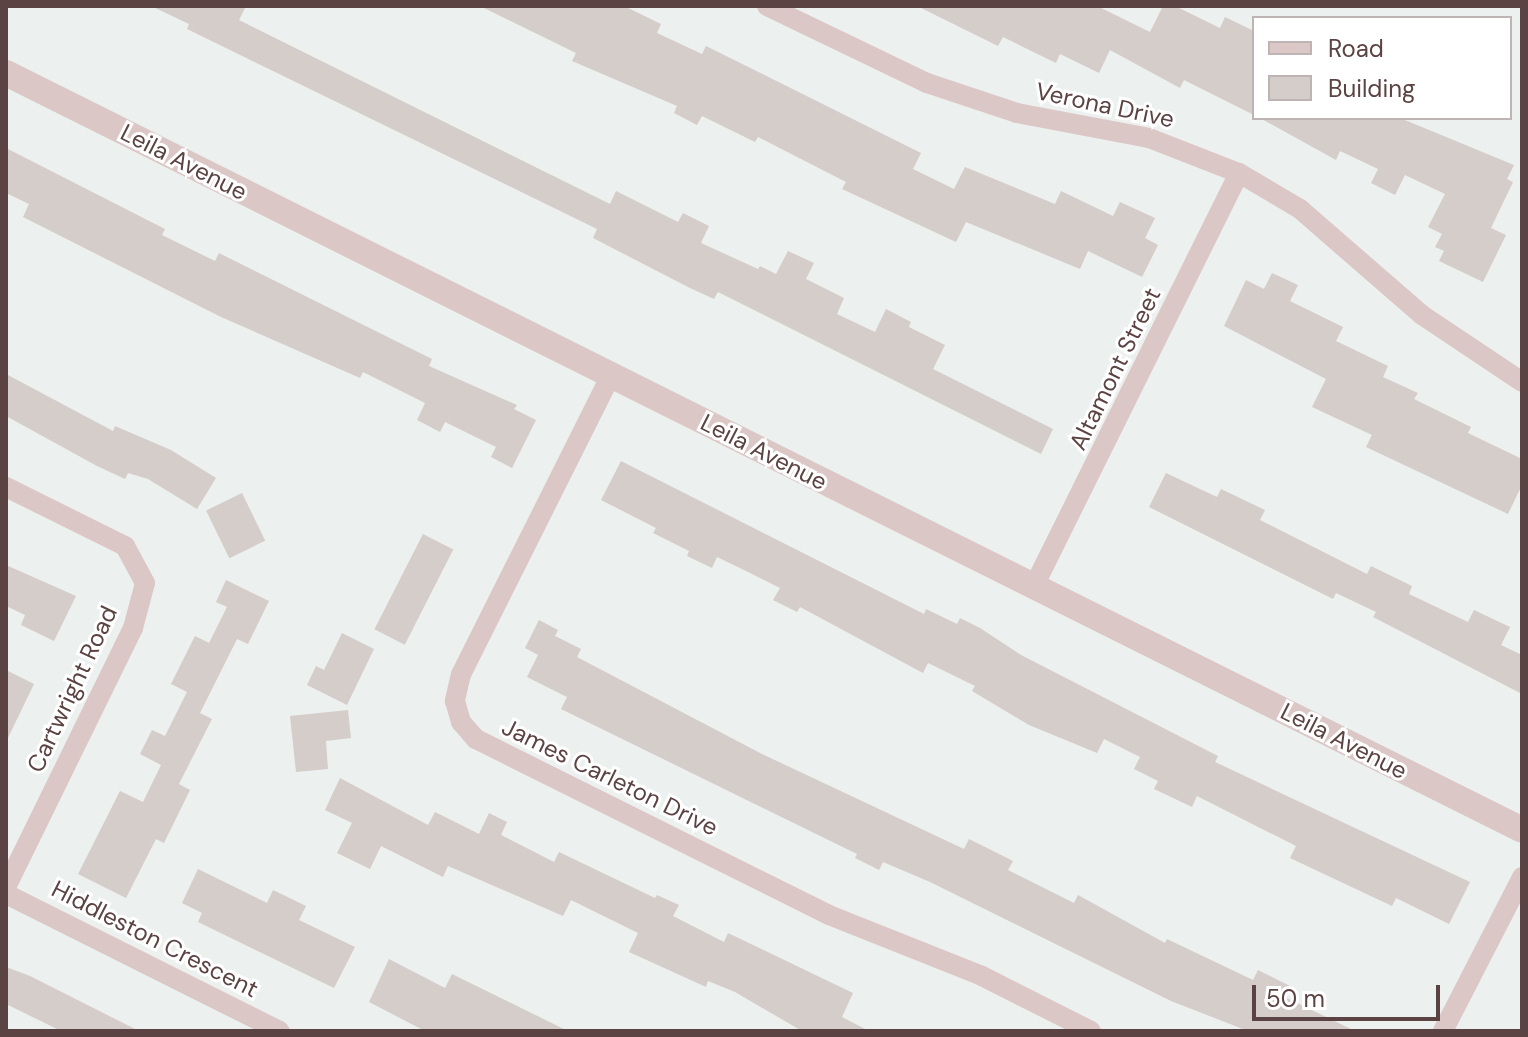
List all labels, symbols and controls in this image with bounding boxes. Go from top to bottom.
legend [1252,16,1512,120]
text: Road [1328,33,1384,64]
text: Building [1328,73,1415,104]
street label: Verona Drive [1033,76,1177,134]
street label: Leila Avenue [116,118,252,206]
street label: Altamont Street [1063,283,1167,455]
street label: Leila Avenue [696,408,832,496]
street label: Cartwright Road [21,601,123,777]
street label: Leila Avenue [1276,697,1412,785]
street label: James Carleton Drive [497,712,723,842]
street label: Hiddleston Crescent [47,874,263,1004]
scale bar [1256,969,1444,1019]
text: 50 m [1266,983,1325,1014]

